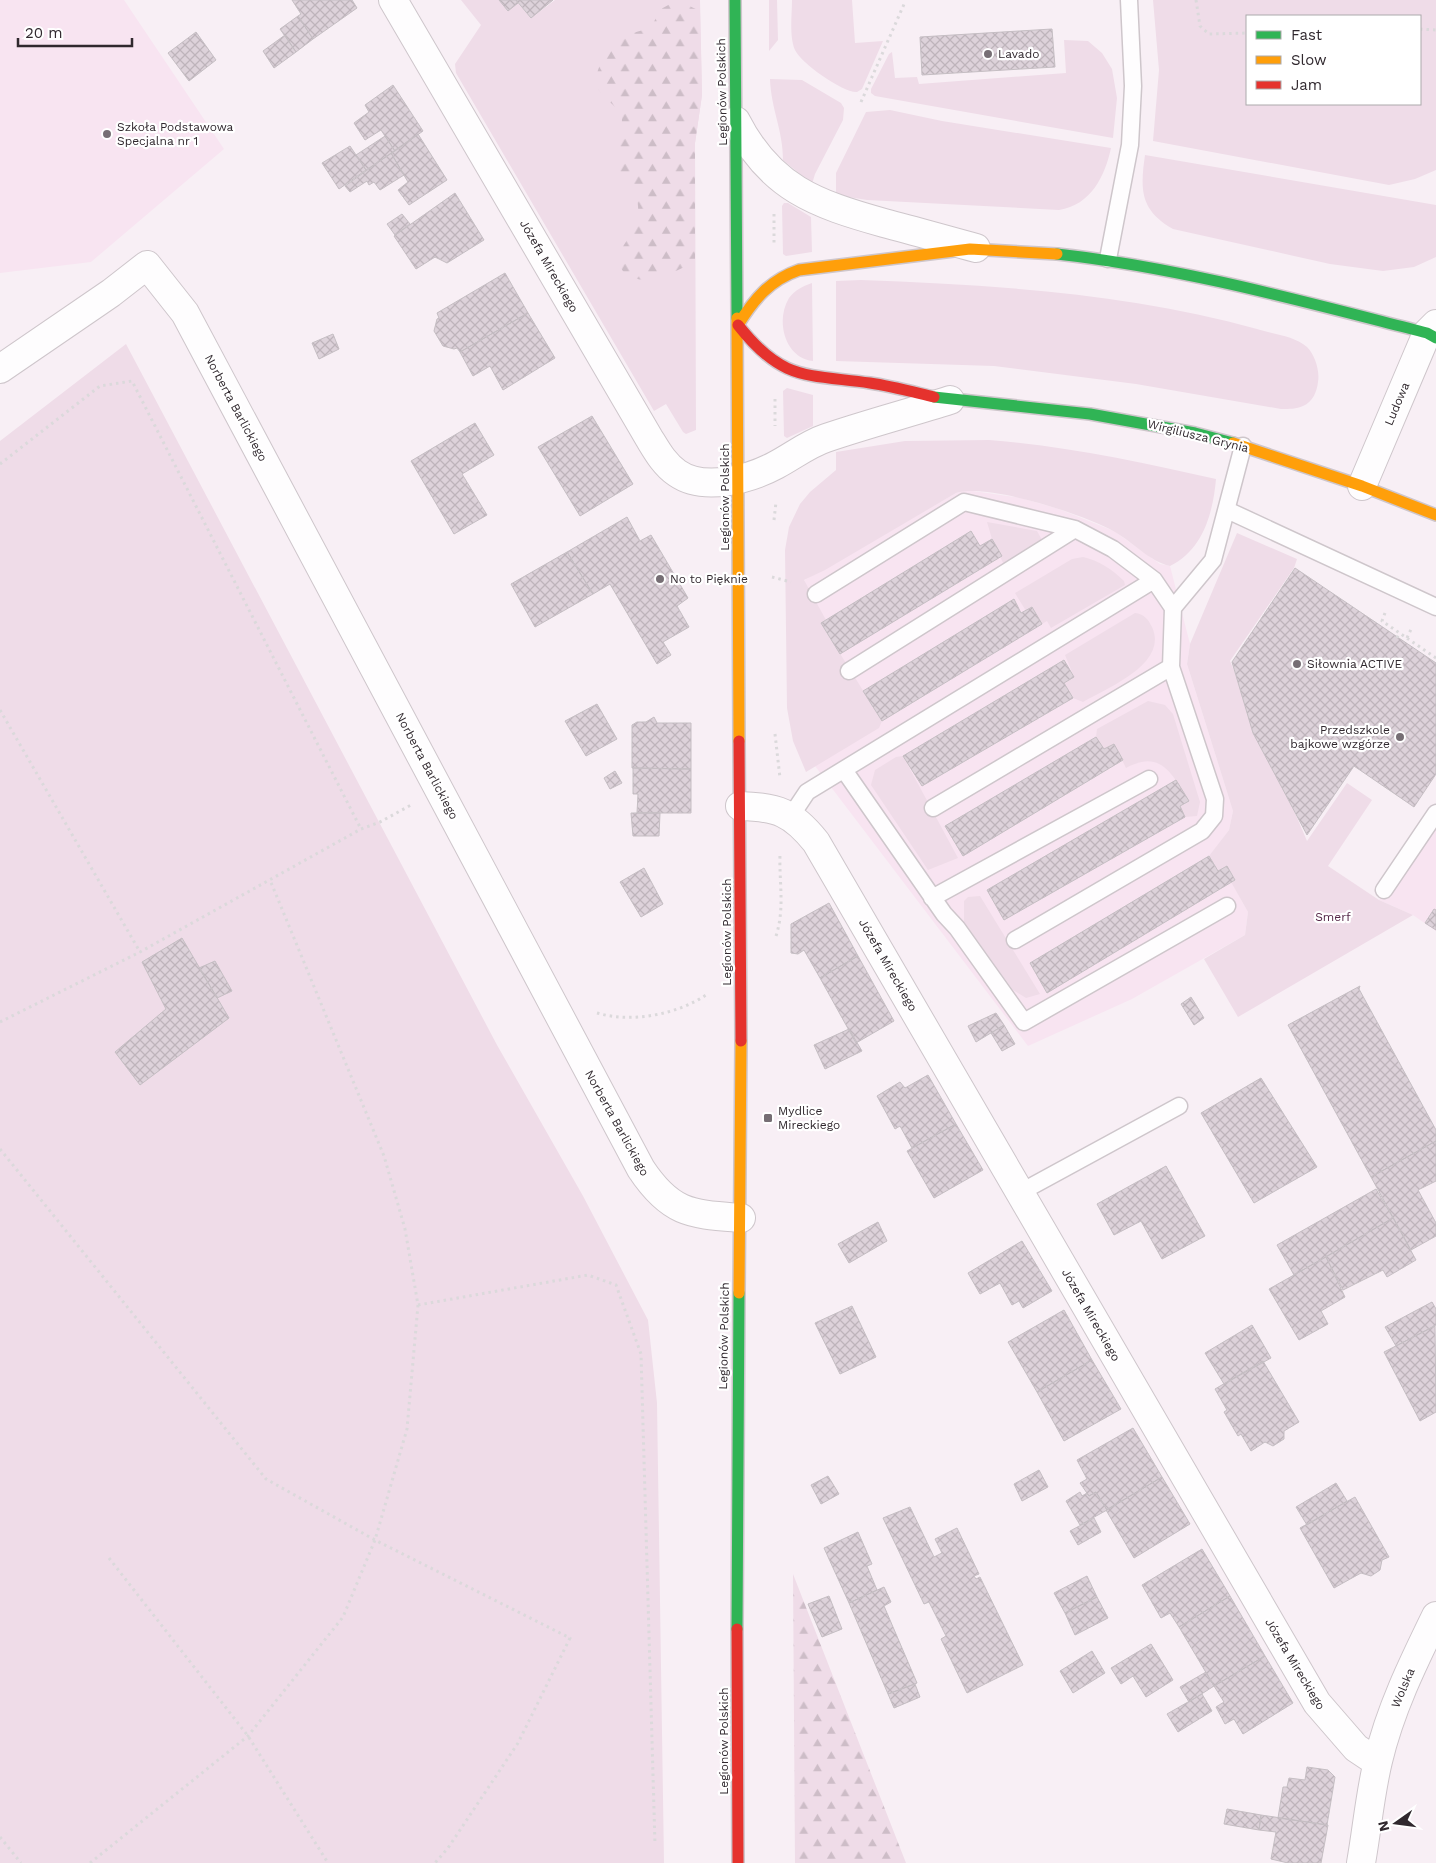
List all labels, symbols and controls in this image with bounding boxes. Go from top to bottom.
scale bar [18,15,131,47]
legend [1246,15,1421,105]
text: 20 m [25,24,63,42]
text: Fast [1291,26,1323,44]
street label: Legionów Polskich [714,38,730,146]
place label: Lavado [998,47,1039,61]
marker: Lavado [982,48,994,60]
text: Slow [1291,51,1327,69]
text: Jam [1291,76,1322,94]
place label: Szkoła Podstawowa Specjalna nr 1 [117,120,234,148]
marker: Szkoła Podstawowa Specjalna nr 1 [101,128,113,140]
street label: Józefa Mireckiego [517,217,581,315]
street label: Norberta Barlickiego [202,352,270,464]
street label: Ludowa [1382,380,1412,428]
street label: Wirgiliusza Grynia [1146,417,1250,455]
street label: Legionów Polskich [718,443,732,551]
place label: No to Pięknie [670,572,748,586]
marker: No to Pięknie [654,573,666,585]
place label: Siłownia ACTIVE [1307,657,1403,671]
marker: Siłownia ACTIVE [1291,658,1303,670]
street label: Norberta Barlickiego [393,710,461,822]
place label: Przedszkole bajkowe wzgórze [1290,723,1390,751]
marker: Przedszkole bajkowe wzgórze [1394,731,1406,743]
street label: Legionów Polskich [720,878,734,986]
park label: Smerf [1315,910,1351,924]
street label: Józefa Mireckiego [856,916,920,1014]
street label: Norberta Barlickiego [582,1068,652,1178]
place label: Mydlice Mireckiego [778,1104,840,1132]
marker: Mydlice Mireckiego [762,1112,774,1124]
street label: Józefa Mireckiego [1059,1266,1123,1364]
street label: Legionów Polskich [716,1282,732,1390]
street label: Józefa Mireckiego [1262,1616,1328,1712]
street label: Wolska [1388,1666,1418,1710]
street label: Legionów Polskich [717,1687,731,1795]
north arrow [1371,1798,1421,1848]
text: N [1374,1819,1392,1833]

